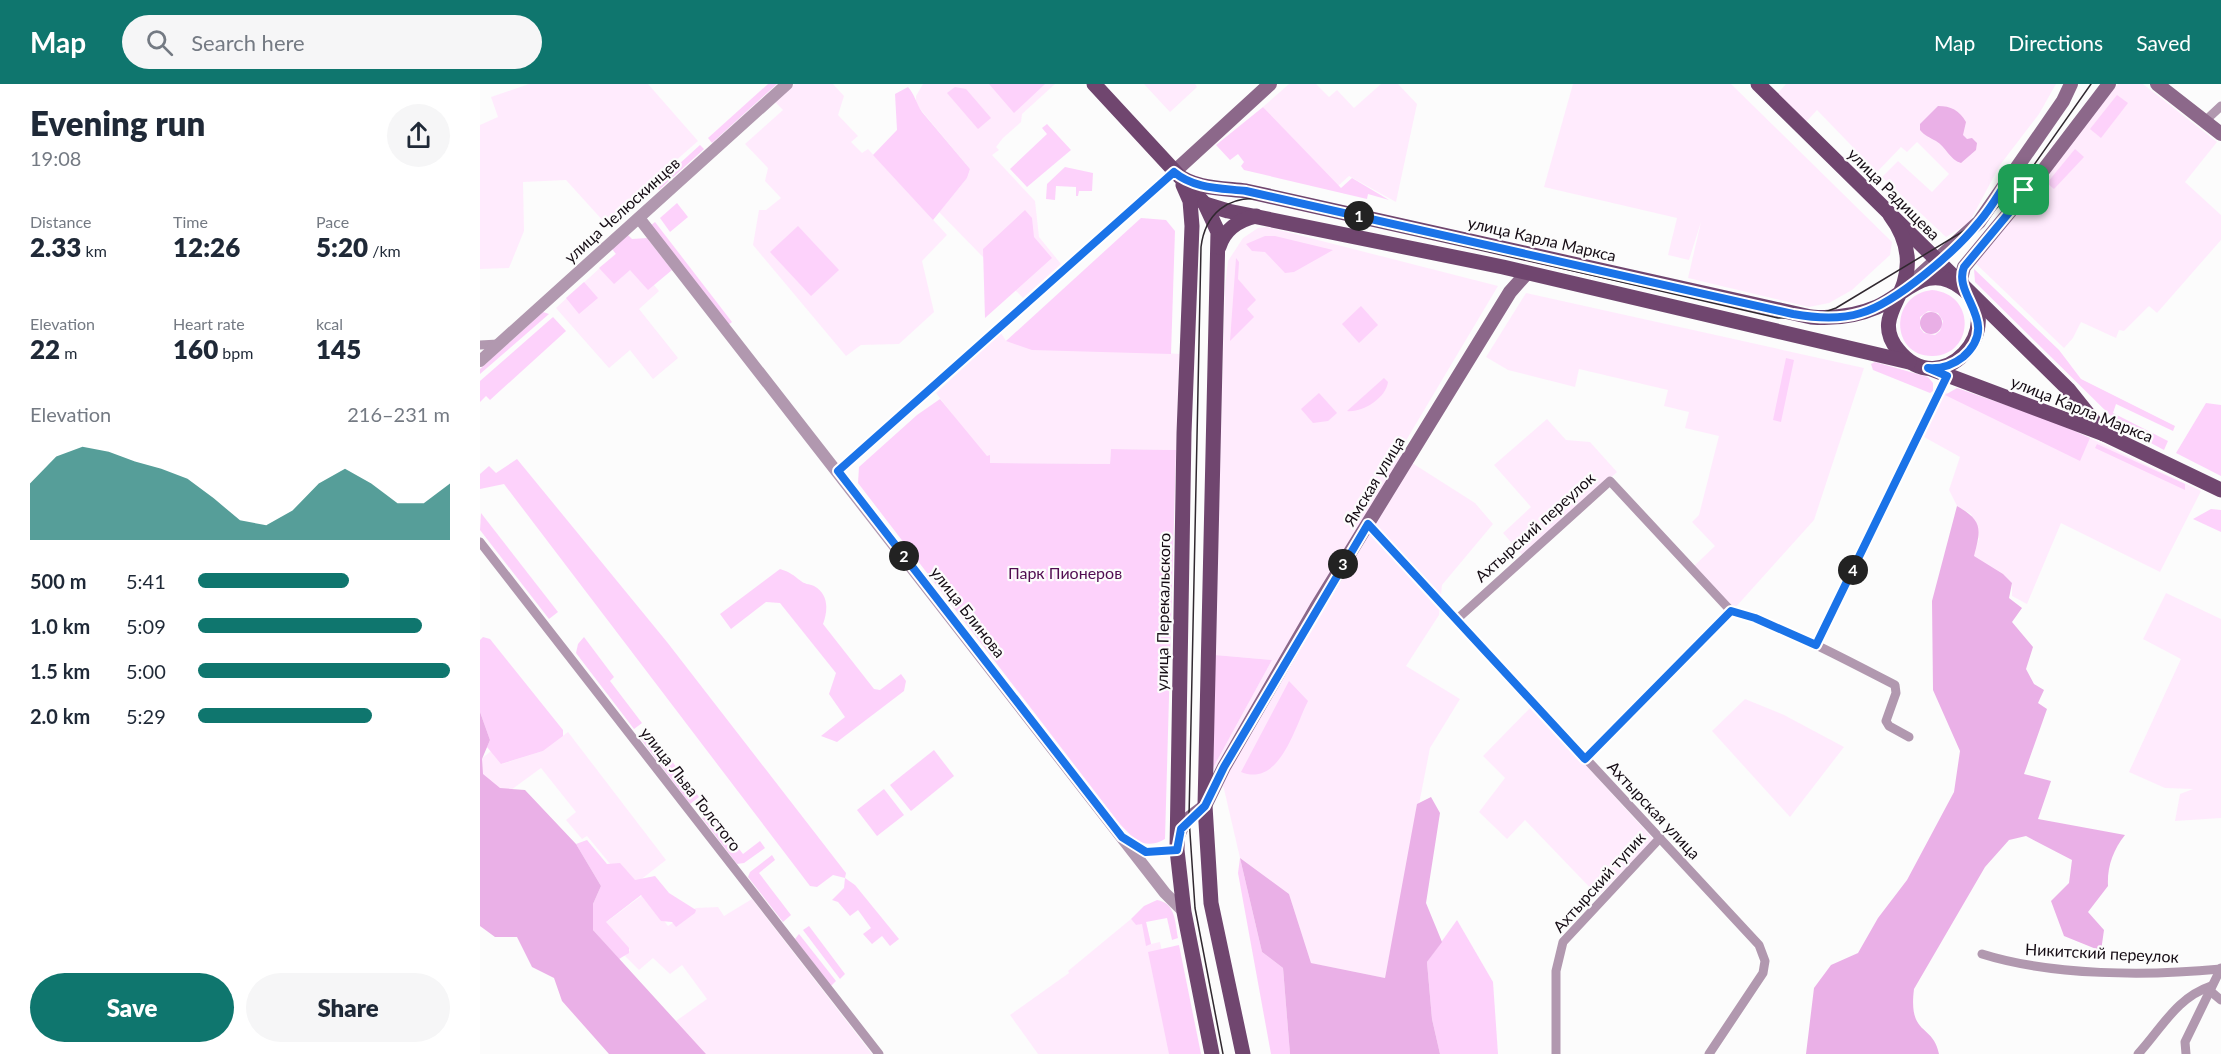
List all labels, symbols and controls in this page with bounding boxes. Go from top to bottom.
search box [122,15,542,69]
text: Map [30,25,86,59]
icon: search [143,26,176,59]
text: Search here [191,29,305,56]
text: Map [1934,30,1975,55]
text: Directions [2008,30,2103,55]
text: Saved [2136,30,2191,55]
text: Evening run [30,103,205,143]
button: share [387,104,450,167]
street label: улица Радищева [1844,144,1944,244]
text: 19:08 [30,146,81,170]
street label: улица Челюскинцев [560,153,683,266]
pin [1998,164,2049,215]
icon: arrive [2007,173,2040,206]
pin: 1 [1344,201,1374,231]
text: 1 [1354,206,1364,225]
text: Distance [30,212,91,231]
text: Time [173,212,208,231]
text: Pace [316,212,349,231]
street label: улица Карла Маркса [1466,212,1618,265]
text: 2.33 [30,231,81,263]
text: 12:26 [173,231,240,263]
text: 5:20 [316,231,368,263]
text: km [81,241,107,260]
text: /km [368,241,401,260]
text: Elevation [30,314,95,333]
text: Heart rate [173,314,245,333]
text: kcal [316,314,343,333]
text: 22 [30,333,60,365]
text: 160 [173,333,218,365]
text: 145 [316,333,361,365]
text: m [60,343,77,362]
text: bpm [218,343,253,362]
street label: улица Карла Маркса [2008,371,2156,446]
text: Elevation [30,402,111,426]
text: 216–231 m [347,402,450,426]
street label: Ямская улица [1339,432,1408,530]
street label: Ахтырский переулок [1471,467,1599,585]
street label: улица Перекальского [1152,533,1173,691]
pin: 2 [889,541,919,571]
text: 2 [899,546,909,565]
pin: 3 [1328,549,1358,579]
text: 3 [1338,554,1348,573]
pin: 4 [1838,555,1868,585]
text: 4 [1848,560,1858,579]
street label: улица Блинова [927,562,1010,661]
park label: Парк Пионеров [1008,563,1122,582]
text: 500 m [30,569,86,593]
text: 5:41 [126,569,166,593]
text: 1.0 km [30,614,90,638]
text: 5:09 [126,614,166,638]
text: 1.5 km [30,659,90,683]
text: 5:00 [126,659,166,683]
text: 2.0 km [30,704,90,728]
text: 5:29 [126,704,166,728]
street label: улица Льва Толстого [637,723,746,855]
street label: Ахтырская улица [1604,757,1705,863]
street label: Ахтырский тупик [1549,827,1649,936]
street label: Никитский переулок [2025,939,2180,966]
button: Save [30,973,234,1042]
button: Share [246,973,450,1042]

